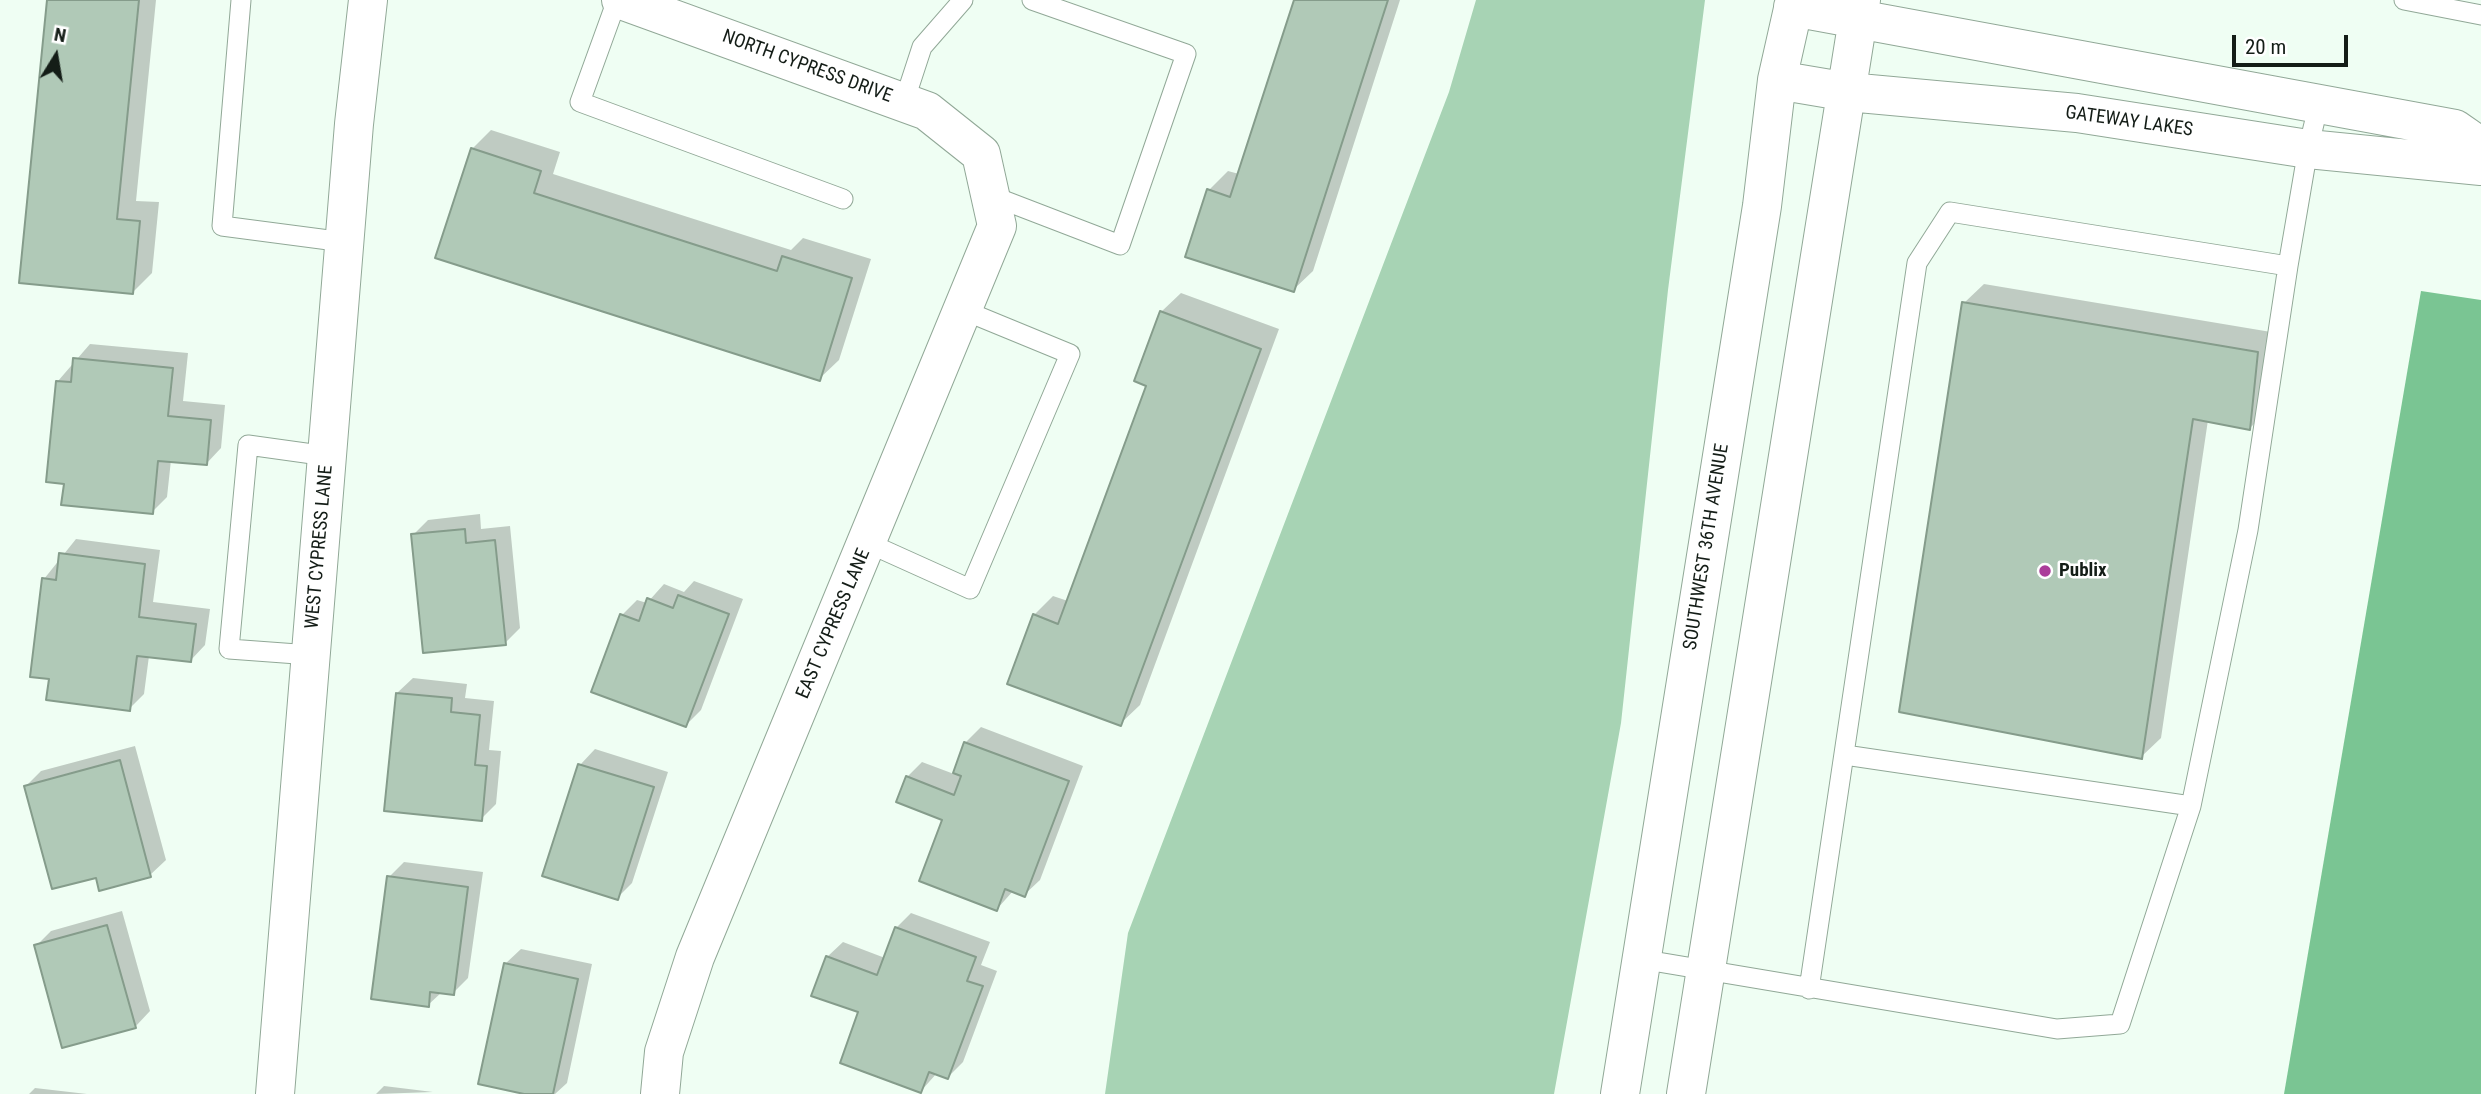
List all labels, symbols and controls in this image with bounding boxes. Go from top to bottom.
north arrow [21,21,91,91]
scale bar [2236,21,2352,65]
text: N [52,22,68,47]
street label: NORTH CYPRESS DRIVE [719,26,895,108]
text: 20 m [2245,35,2286,59]
street label: GATEWAY LAKES [2064,102,2194,142]
street label: SOUTHWEST 36TH AVENUE [1679,442,1735,652]
street label: WEST CYPRESS LANE [301,464,339,630]
street label: EAST CYPRESS LANE [792,546,876,702]
place label: Publix [2059,560,2107,582]
marker: Publix [2037,563,2053,579]

